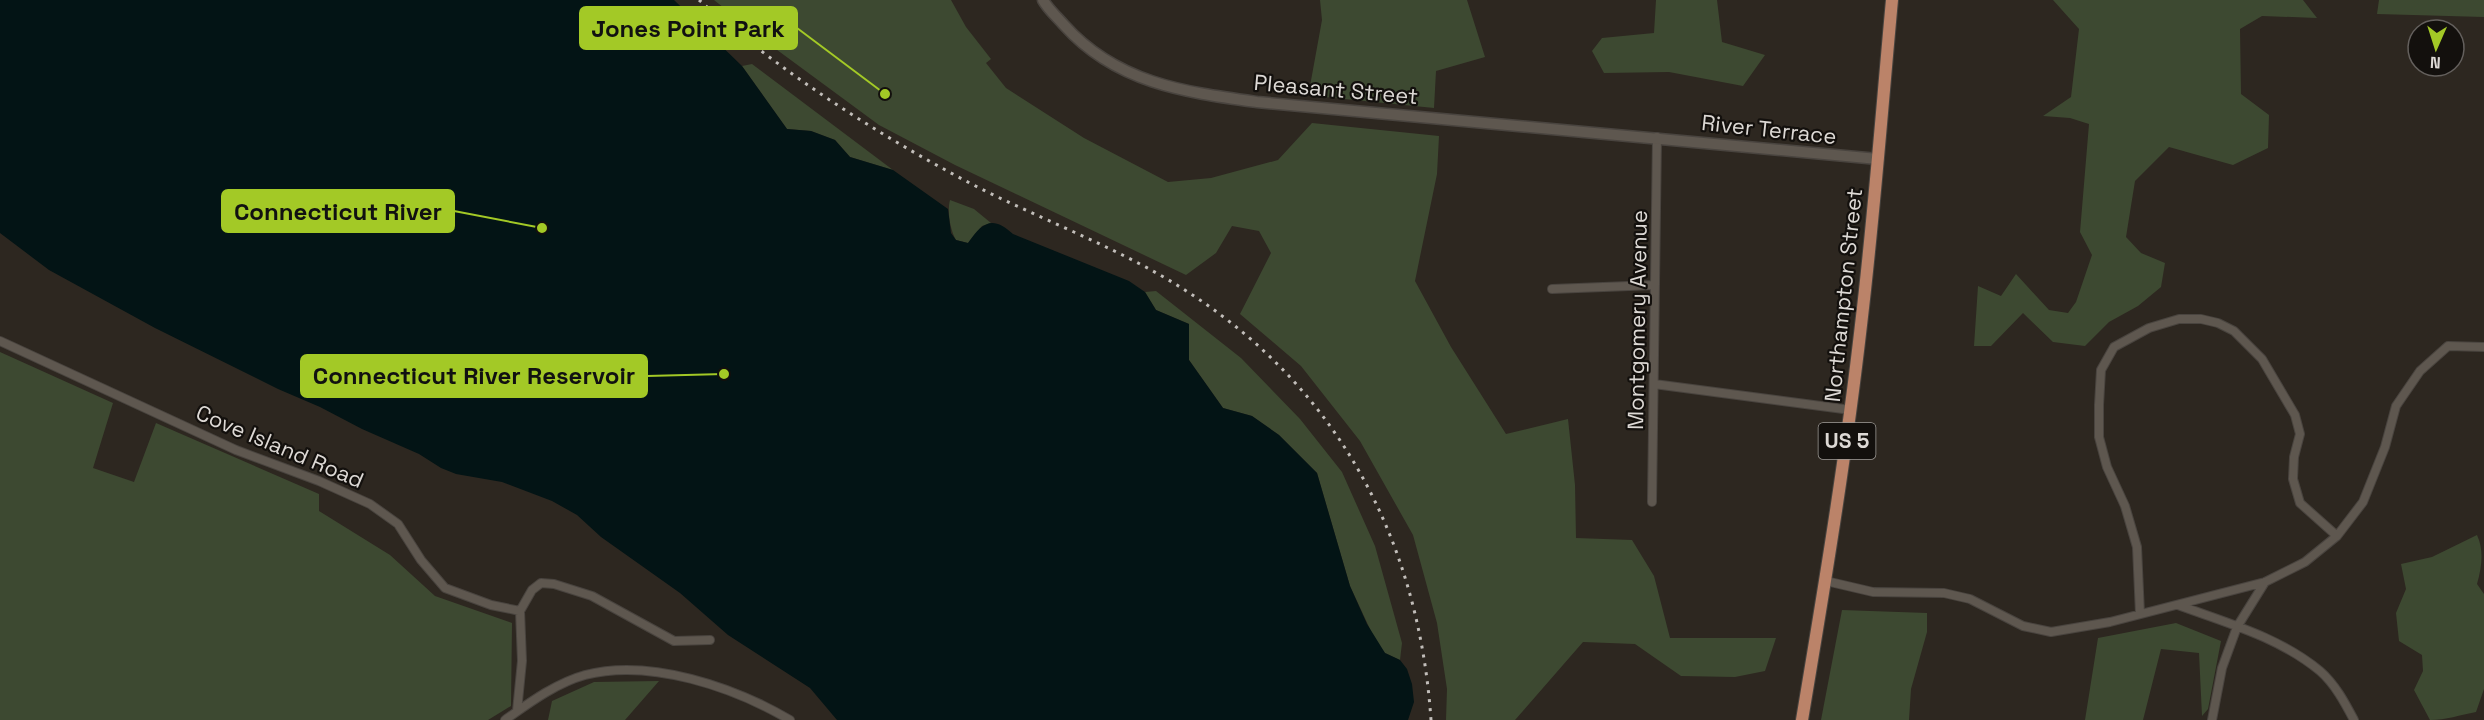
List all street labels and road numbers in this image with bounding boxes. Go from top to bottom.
street label: Pleasant Street [1253,68,1419,110]
street label: River Terrace [1700,108,1838,150]
street label: Northampton Street [1818,187,1868,403]
street label: Montgomery Avenue [1621,210,1653,430]
street label: Cove Island Road [192,398,368,494]
road number: US 5 [1818,423,1876,459]

